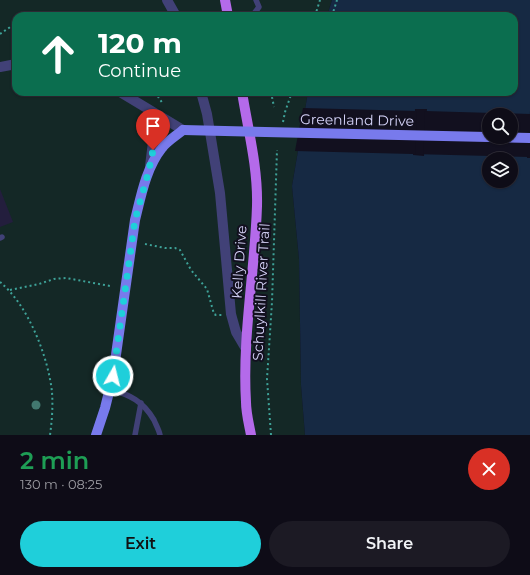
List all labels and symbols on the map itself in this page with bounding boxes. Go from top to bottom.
pin [136,109,170,150]
street label: Greenland Drive [300,110,414,130]
street label: Schuylkill River Trail [248,223,274,361]
street label: Kelly Drive [227,225,251,299]
position arrow [92,355,134,397]

